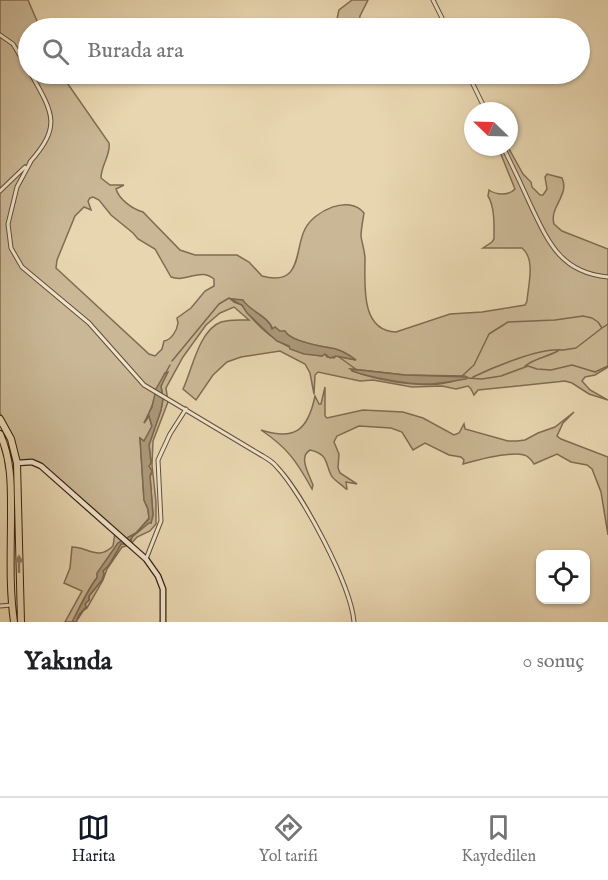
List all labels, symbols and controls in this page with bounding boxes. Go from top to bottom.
search box [18,18,590,84]
icon: search [39,35,72,68]
text: Burada ara [87,37,184,65]
north arrow [464,102,518,156]
map controls [536,550,590,604]
button: locate [536,550,590,604]
one-way arrow [14,554,24,573]
text: Yakında [24,645,112,678]
text: 0 sonuç [523,649,584,674]
tab: Harita [72,811,115,867]
tab: Yol tarifi [259,811,318,867]
tab: Kaydedilen [461,811,536,867]

